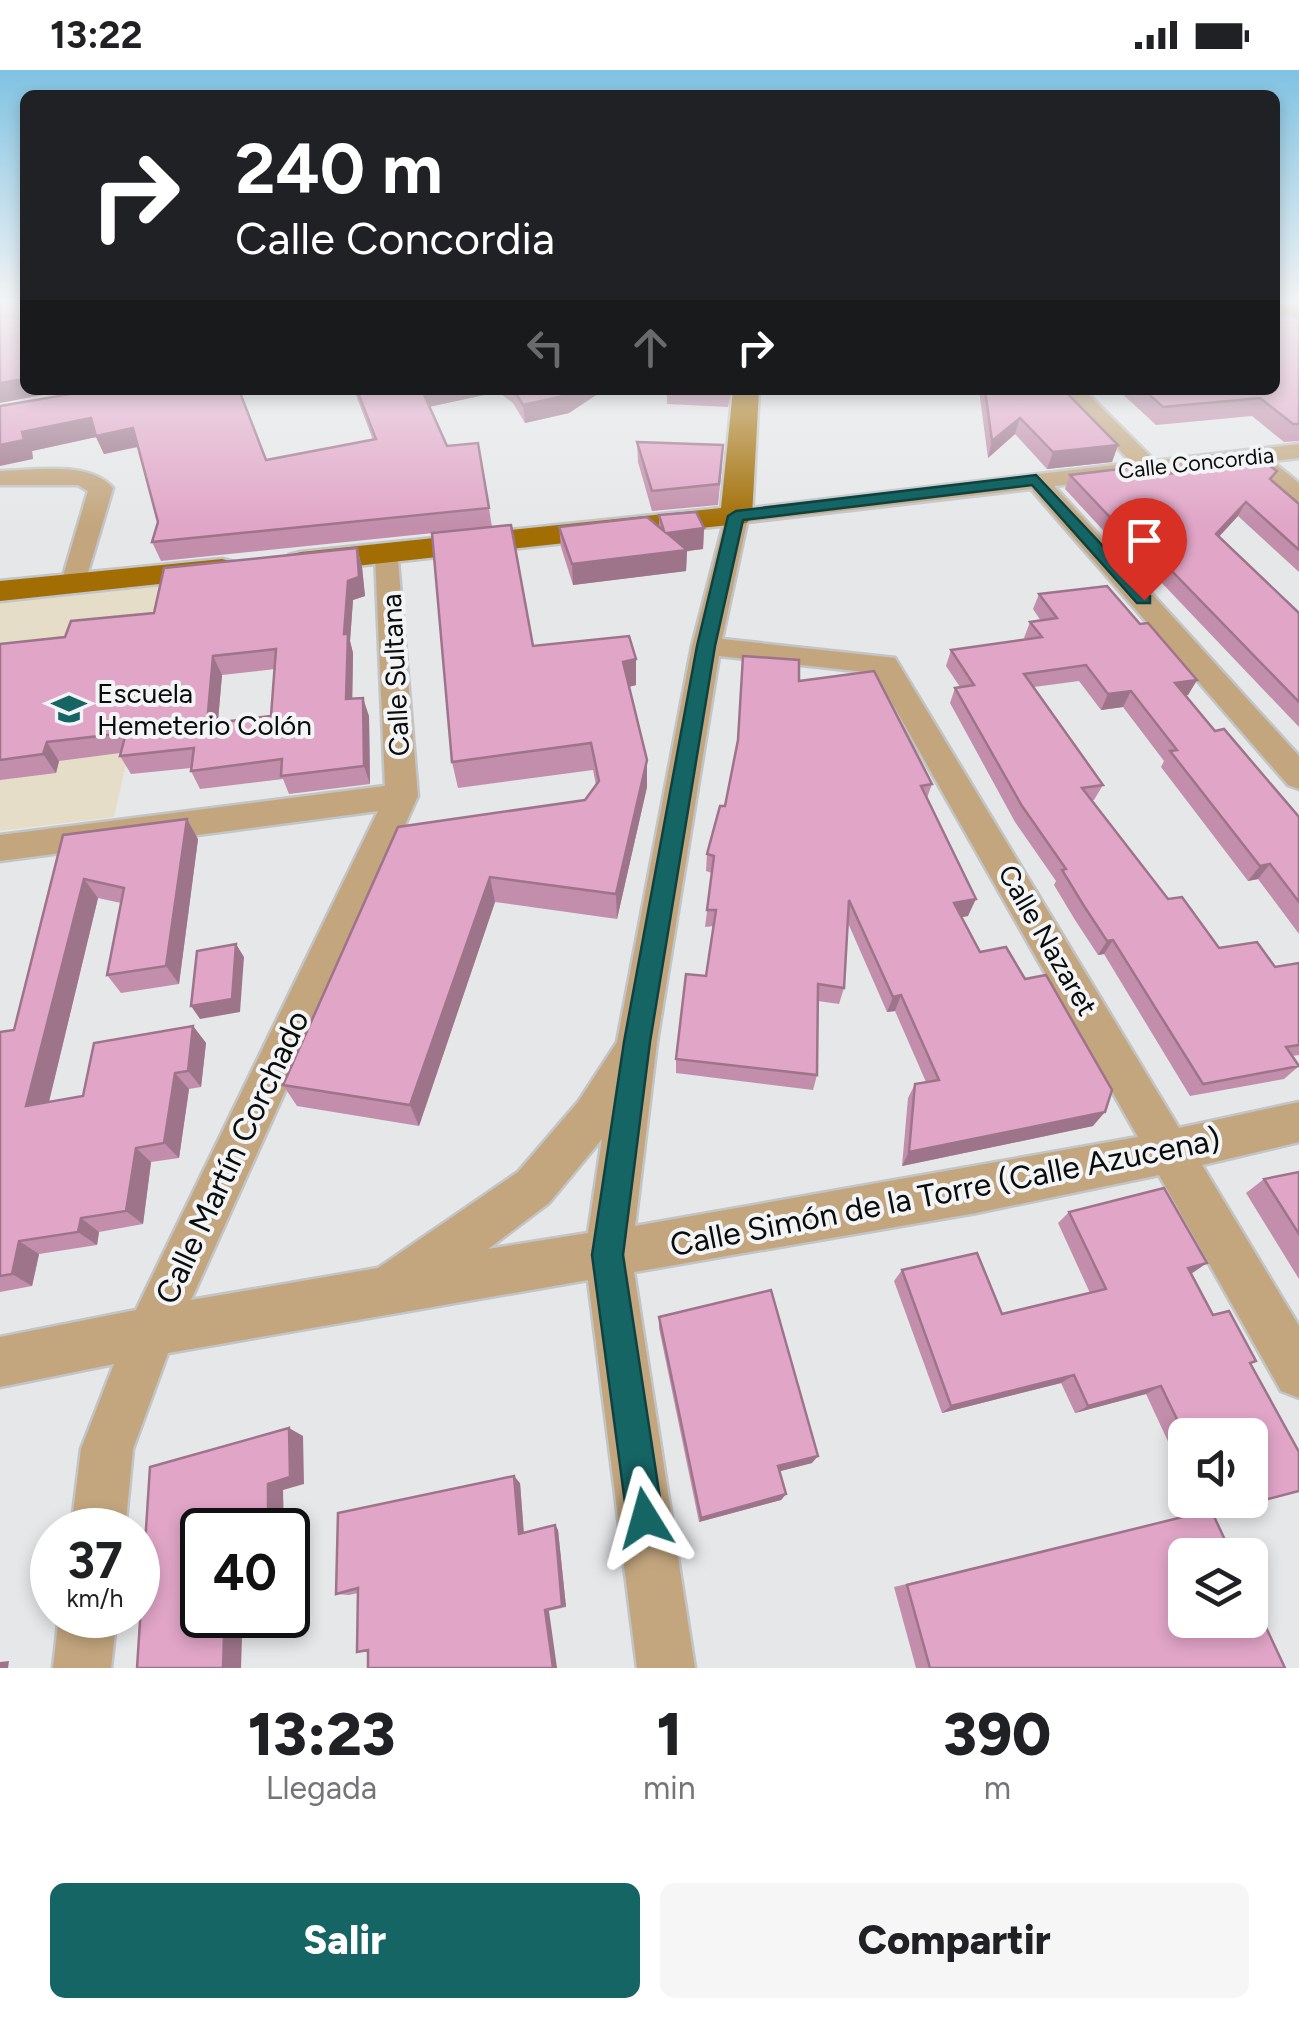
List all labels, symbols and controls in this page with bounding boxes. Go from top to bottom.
text: 13:22 [50,12,143,58]
text: 240 m [235,126,443,211]
icon: right [70,130,200,260]
text: Calle Concordia [235,211,555,265]
icon: left [518,320,573,375]
icon: ahead [623,320,678,375]
icon: right [728,320,783,375]
street label: Calle Concordia [1117,441,1275,485]
pin [1102,498,1187,601]
icon: arrive [1117,513,1172,568]
street label: Calle Sultana [374,593,416,757]
place label: Escuela Hemeterio Colón [97,676,312,742]
school or university icon: Escuela Hemeterio Colón [50,690,88,728]
street label: Calle Nazaret [991,859,1105,1021]
street label: Calle Martín Corchado [147,1004,317,1310]
street label: Calle Simón de la Torre (Calle Azucena) [667,1120,1223,1264]
map controls [1168,1418,1268,1638]
button: sound [1168,1418,1268,1518]
position arrow [593,1466,697,1570]
speed limit sign: 40 [180,1508,310,1638]
text: 37 [67,1530,123,1591]
button: layers [1168,1538,1268,1638]
text: km/h [66,1583,124,1613]
text: 13:23 [248,1698,395,1770]
text: 1 [657,1698,682,1770]
text: 390 [943,1698,1051,1770]
text: Llegada [266,1769,377,1807]
text: min [643,1769,696,1807]
text: m [984,1769,1011,1807]
button: Salir [50,1883,640,1998]
button: Compartir [660,1883,1249,1998]

